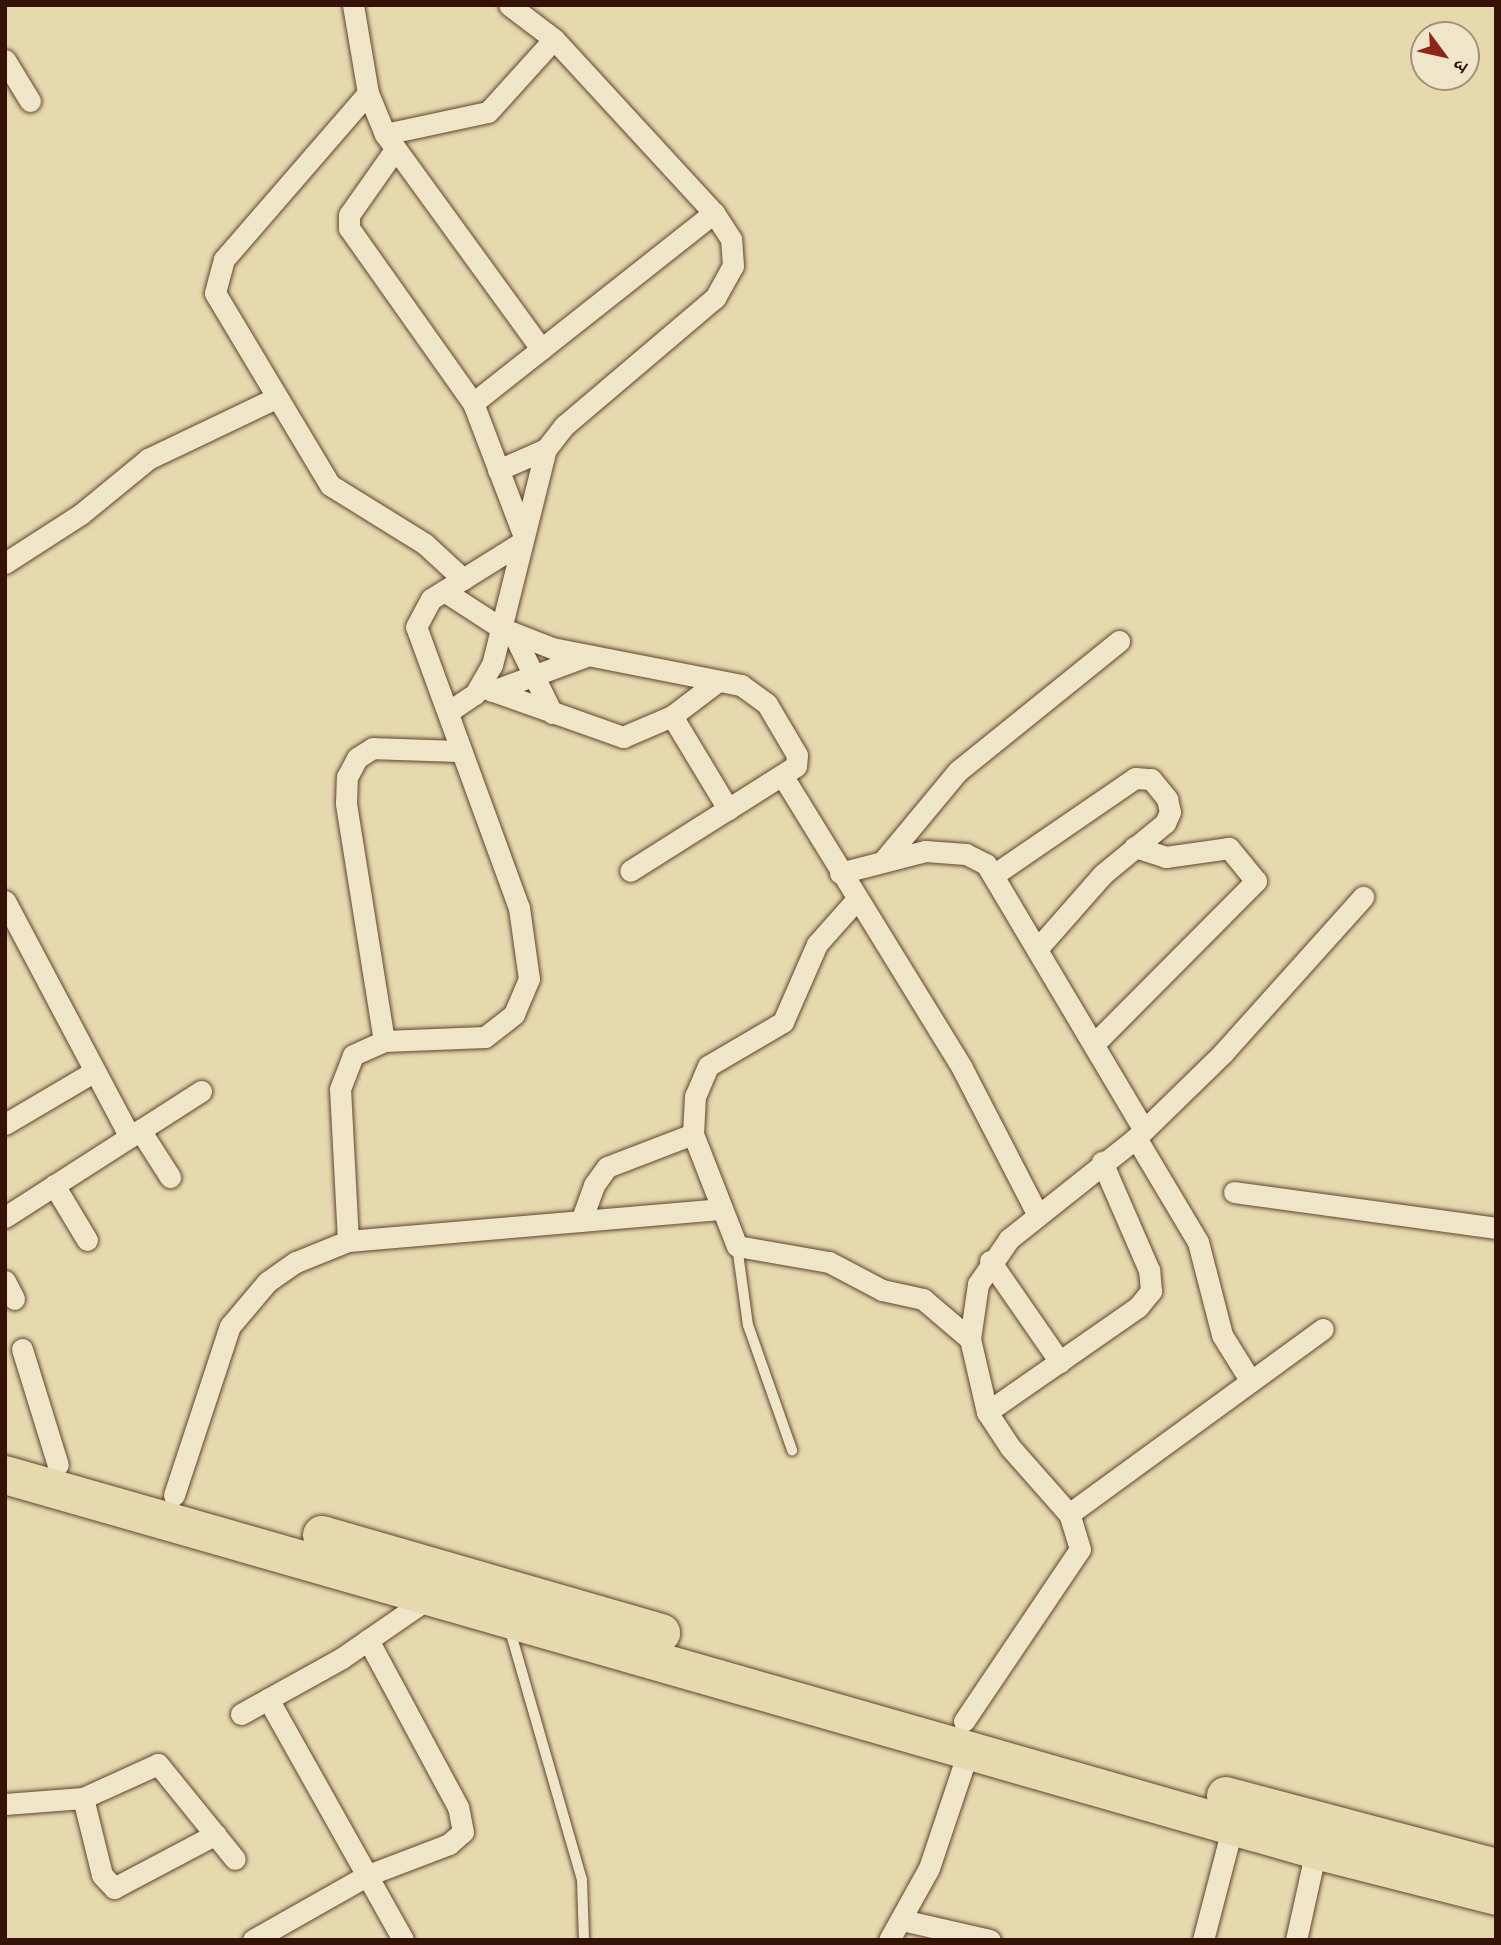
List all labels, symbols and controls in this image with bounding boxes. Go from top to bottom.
north arrow [1410,21,1480,91]
text: उ [1447,55,1475,78]

